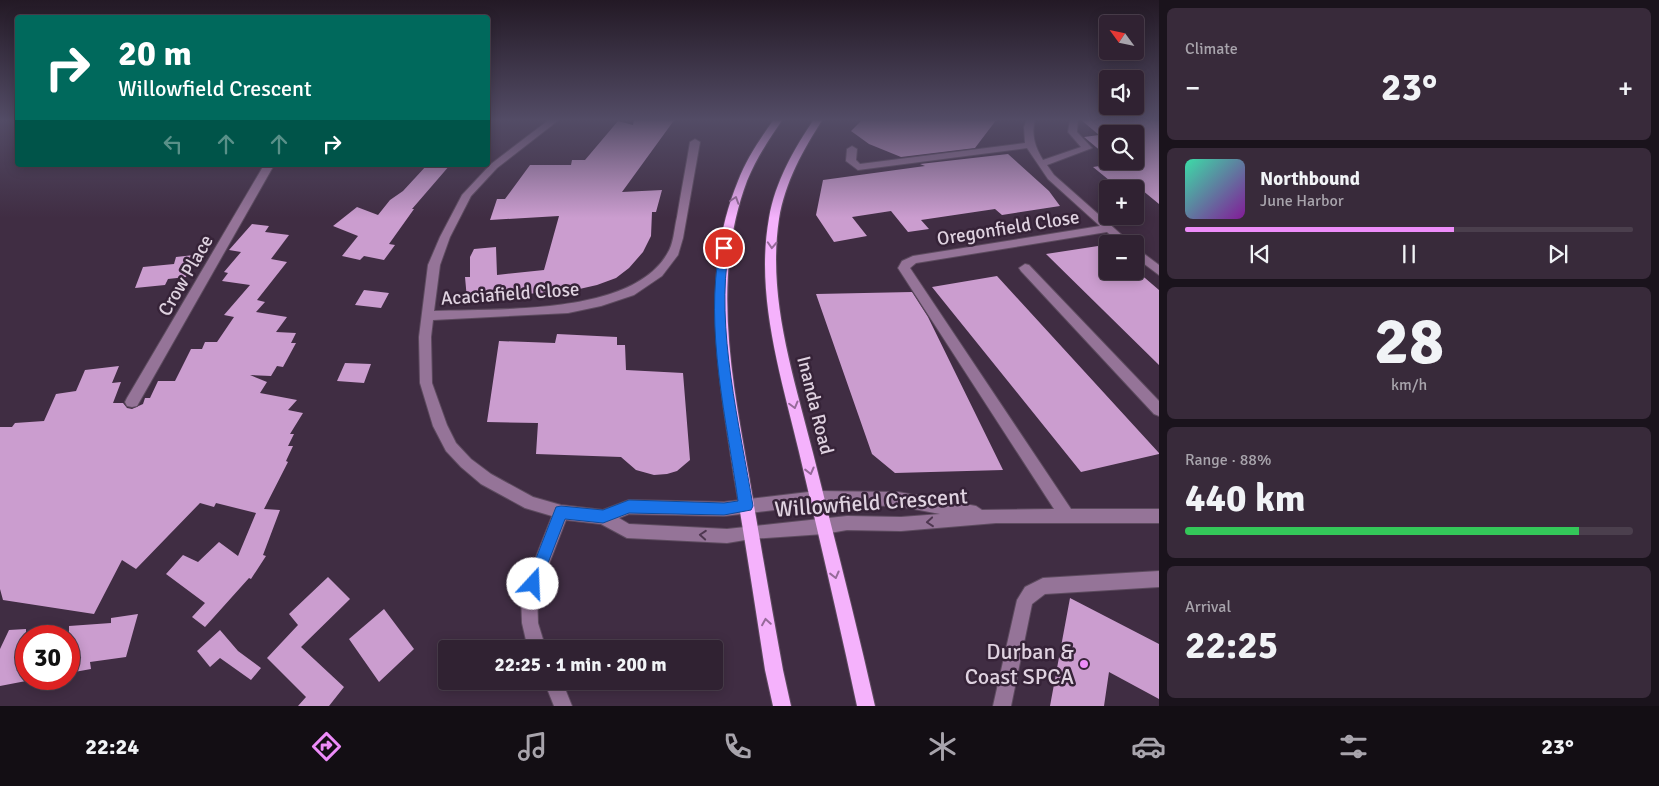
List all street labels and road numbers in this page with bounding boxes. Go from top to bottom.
street label: Oregonfield Close [935,205,1081,251]
street label: Crow Place [153,231,219,320]
street label: Acaciafield Close [440,277,580,311]
street label: Inanda Road [791,354,839,457]
street label: Willowfield Crescent [773,482,969,523]

